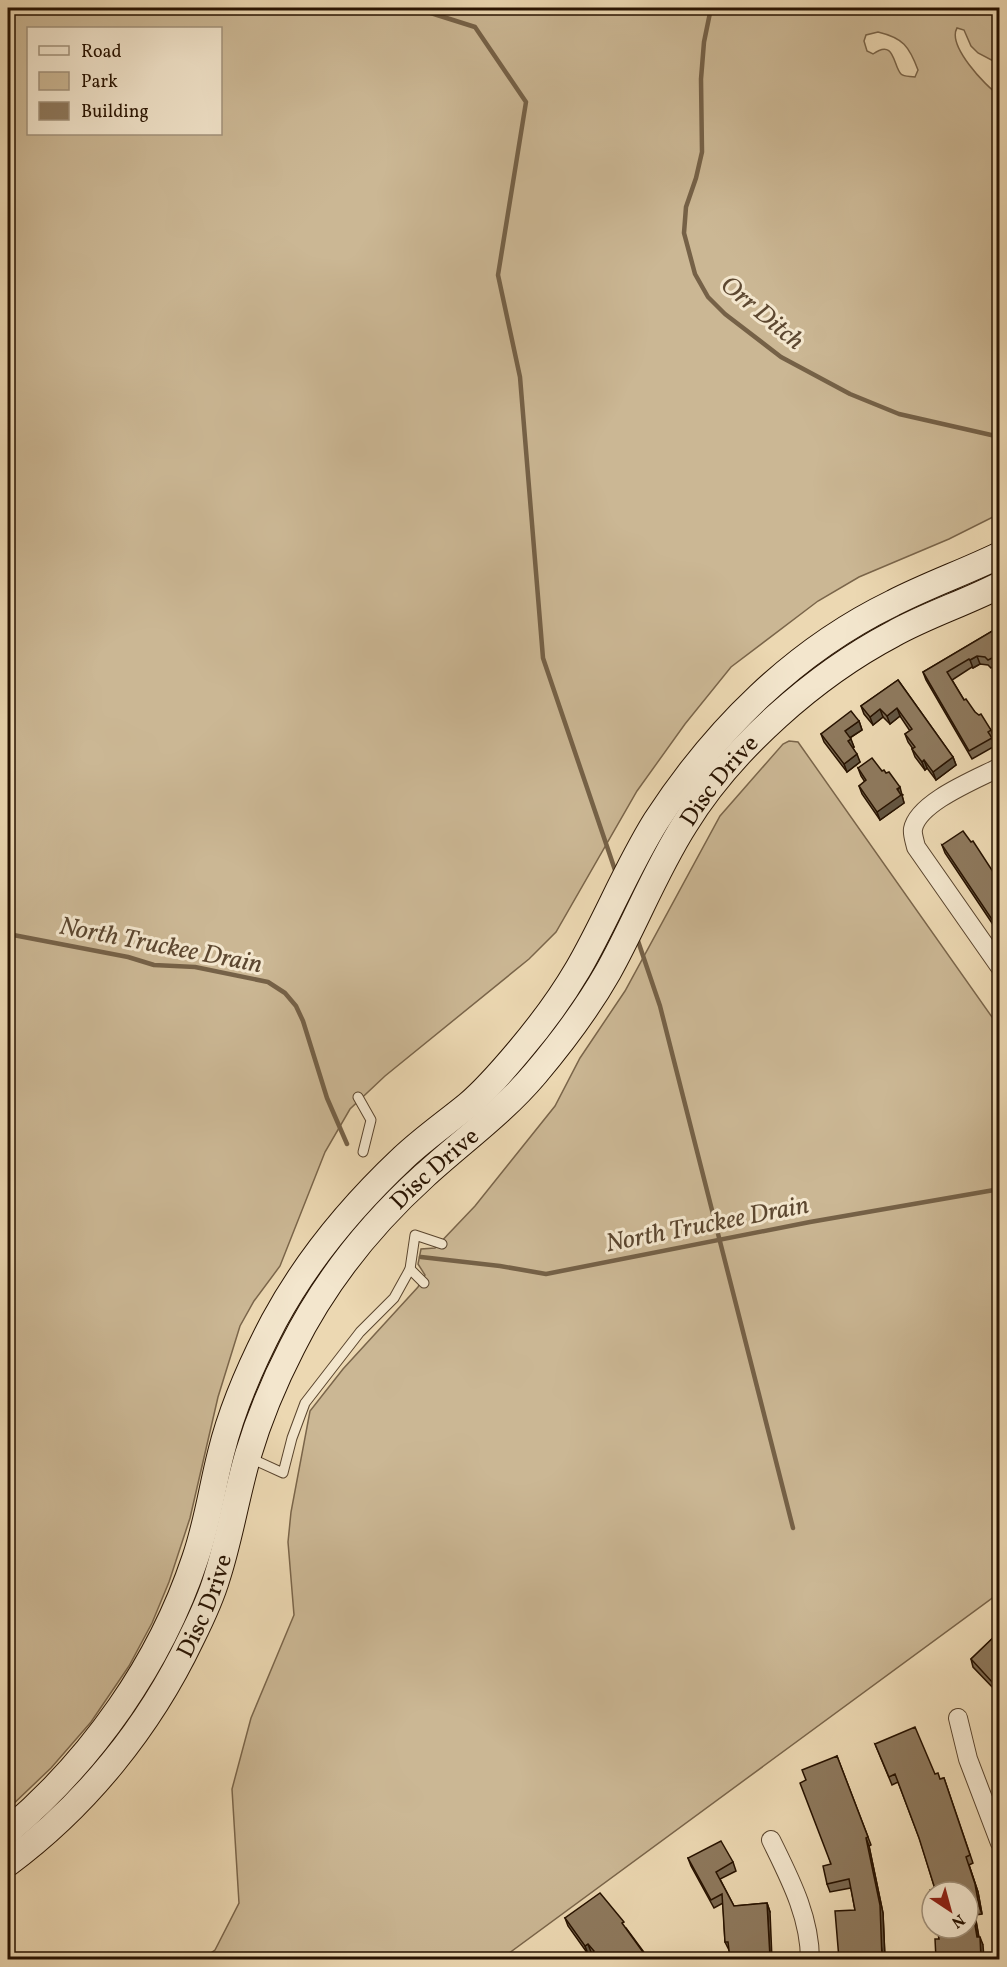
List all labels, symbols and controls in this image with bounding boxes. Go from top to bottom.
legend [27,27,222,135]
text: Road [81,40,122,65]
text: Park [81,70,118,95]
text: Building [81,100,149,125]
water label: Orr Ditch [712,268,811,359]
street label: Disc Drive [673,728,767,834]
water label: North Truckee Drain [56,909,265,983]
street label: Disc Drive [383,1121,487,1219]
water label: North Truckee Drain [603,1188,812,1262]
street label: Disc Drive [169,1551,242,1664]
north arrow [920,1880,980,1940]
text: N [946,1908,969,1933]

